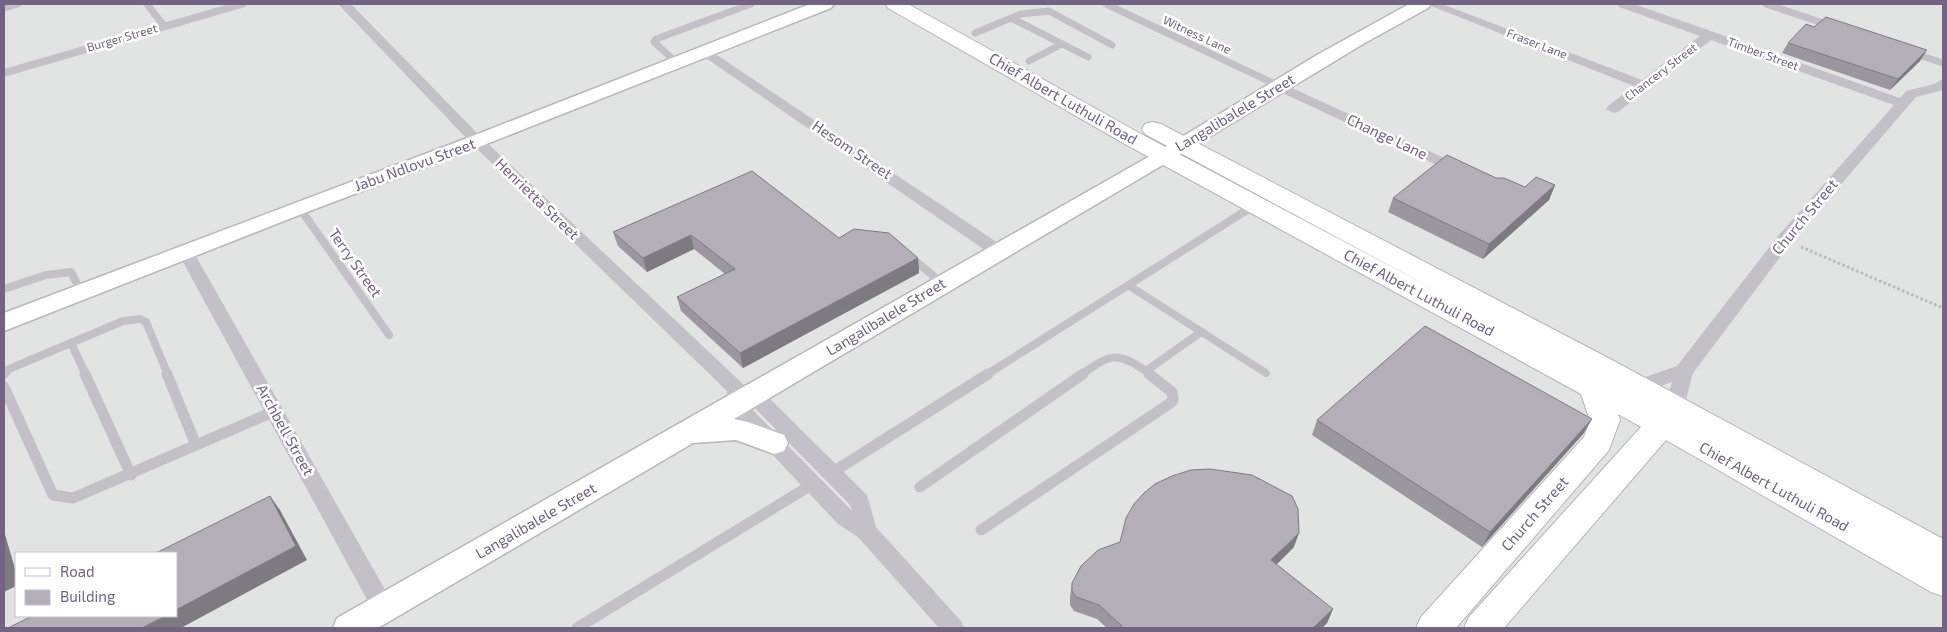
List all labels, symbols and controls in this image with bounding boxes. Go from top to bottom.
street label: Witness Lane [1161,12,1234,56]
street label: Burger Street [85,20,159,54]
street label: Fraser Lane [1505,25,1570,61]
street label: Timber Street [1726,34,1801,72]
street label: Chancery Street [1622,39,1699,103]
street label: Chief Albert Luthuli Road [986,48,1141,148]
street label: Langalibalele Street [1171,69,1298,155]
street label: Change Lane [1344,110,1430,163]
street label: Hesom Street [809,116,896,183]
street label: Jabu Ndlovu Street [352,134,478,194]
street label: Henrietta Street [492,154,583,243]
street label: Church Street [1768,175,1841,258]
street label: Terry Street [326,225,386,300]
street label: Chief Albert Luthuli Road [1341,245,1498,340]
street label: Langalibalele Street [822,273,949,359]
street label: Archbell Street [253,381,318,478]
street label: Chief Albert Luthuli Road [1697,437,1852,535]
street label: Church Street [1497,472,1572,554]
street label: Langalibalele Street [472,478,599,562]
legend [15,552,178,617]
text: Road [60,562,95,580]
text: Building [60,587,116,605]

